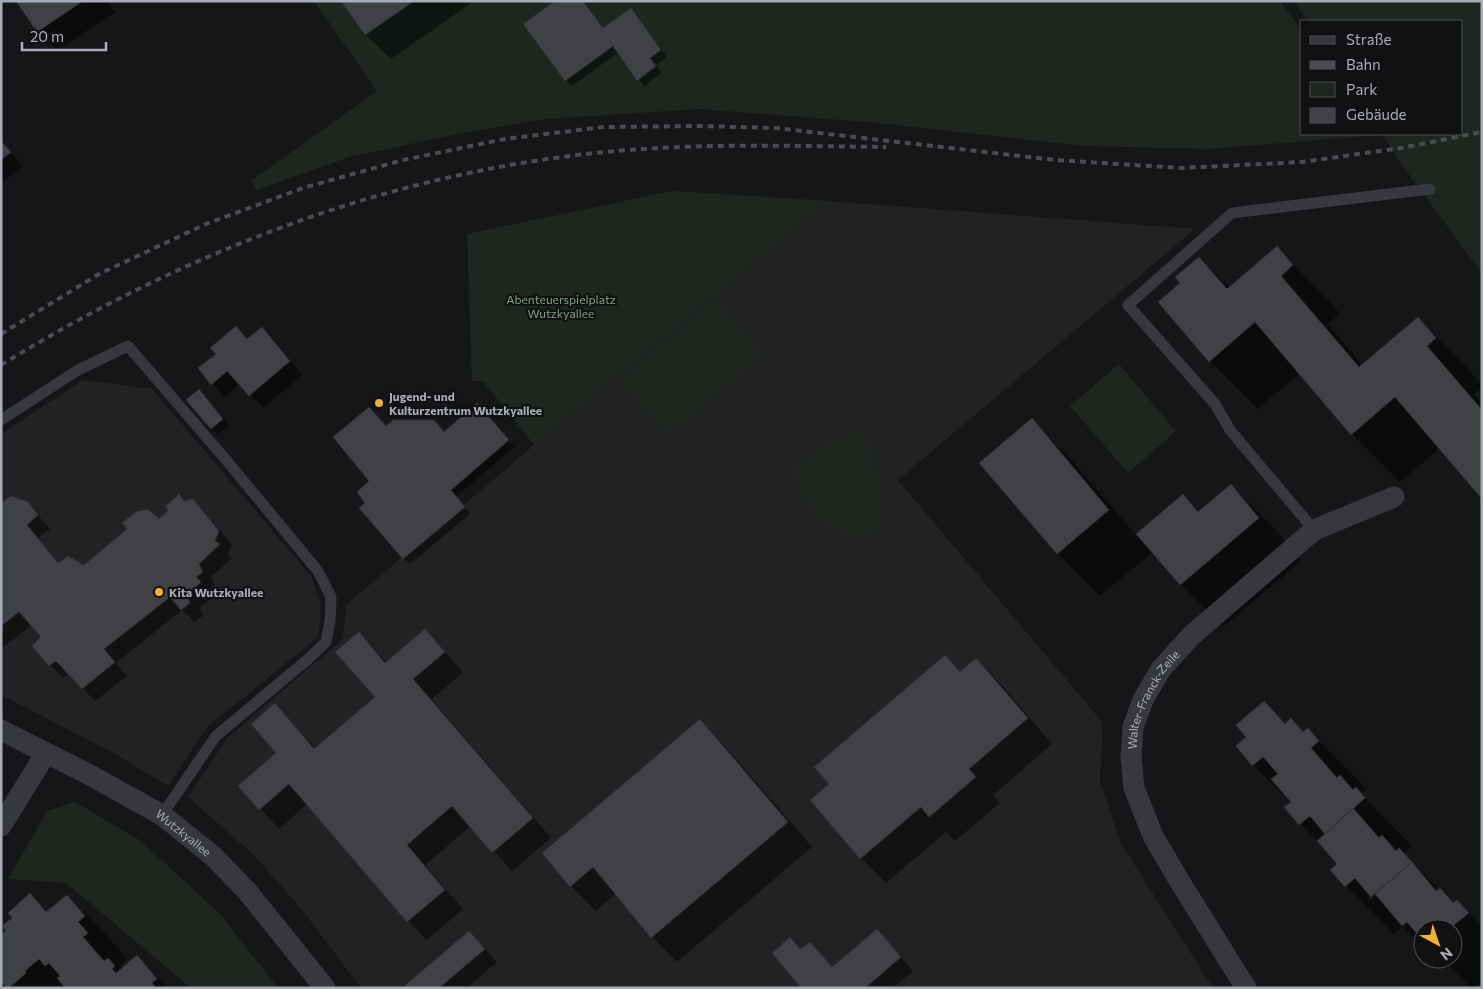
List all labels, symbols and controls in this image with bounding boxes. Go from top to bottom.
scale bar [22,20,106,52]
legend [1300,20,1463,135]
text: 20 m [30,27,64,45]
text: Straße [1346,30,1392,48]
text: Bahn [1346,55,1381,73]
text: Park [1346,80,1377,98]
text: Gebäude [1346,105,1407,123]
park label: Abenteuerspielplatz Wutzkyallee [506,292,616,320]
place label: Jugend- und Kulturzentrum Wutzkyallee [389,389,542,417]
marker: Jugend- und Kulturzentrum Wutzkyallee [373,397,385,409]
place label: Kita Wutzkyallee [169,585,263,599]
marker: Kita Wutzkyallee [153,586,165,598]
street label: Walter-Franck-Zeile [1125,647,1182,750]
street label: Wutzkyallee [153,806,214,859]
north arrow [1413,919,1463,969]
text: N [1437,944,1456,964]

